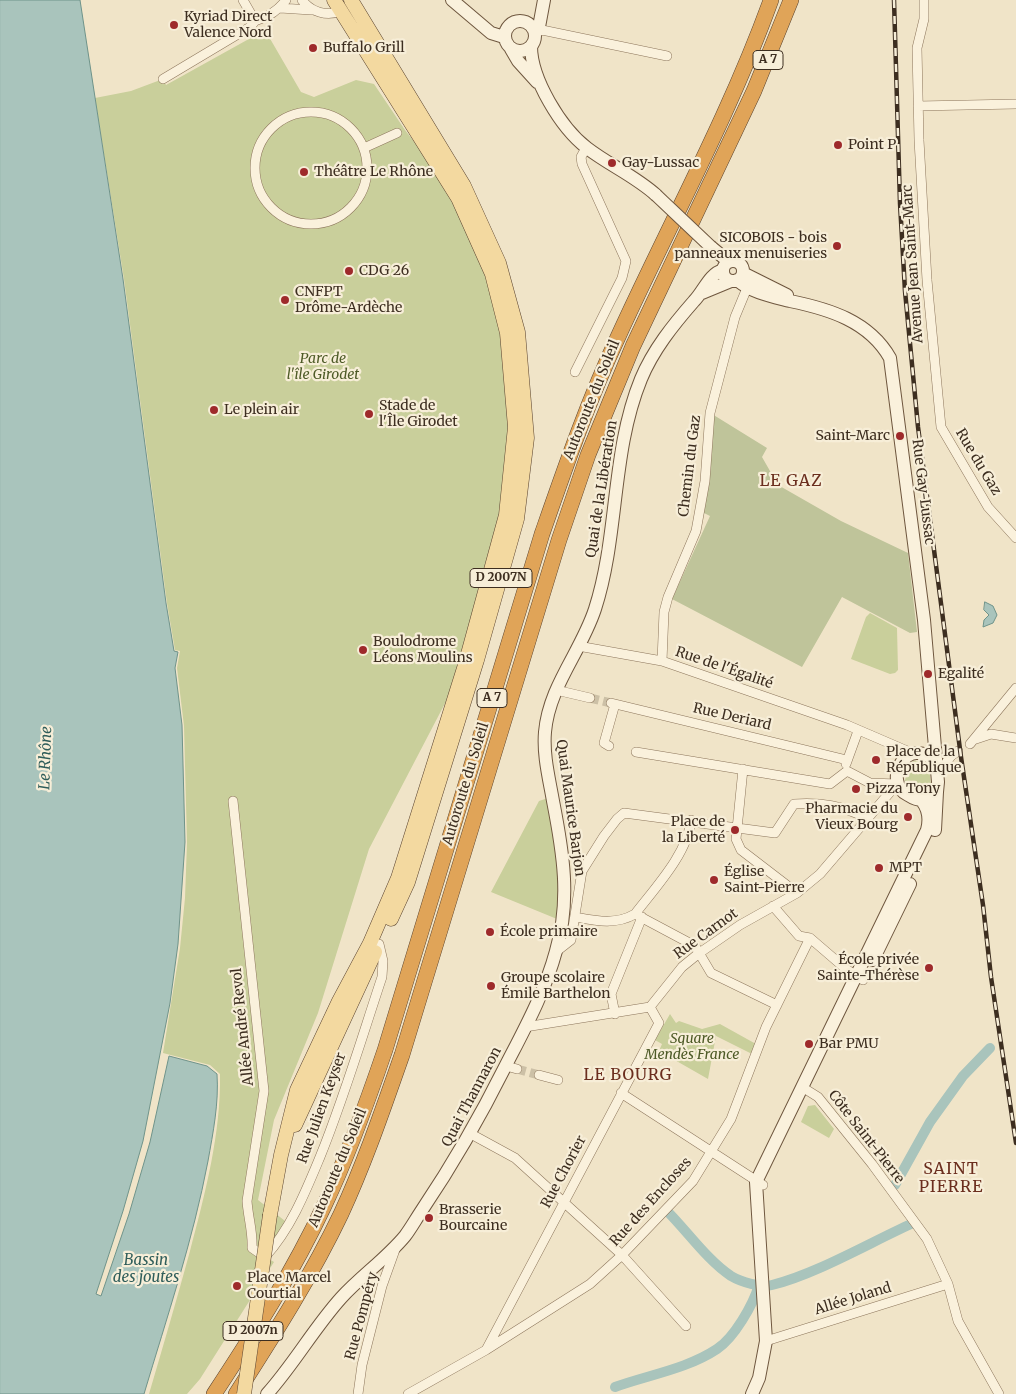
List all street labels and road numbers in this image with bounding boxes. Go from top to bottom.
road number: A 7 [753,50,783,70]
street label: Avenue Jean Saint-Marc [899,184,927,344]
street label: Autoroute du Soleil [560,338,624,462]
street label: Chemin du Gaz [675,414,705,518]
street label: Quai de la Libération [583,419,621,559]
street label: Rue du Gaz [952,426,1004,498]
street label: Rue Gay-Lussac [908,438,938,546]
road number: D 2007N [470,568,532,588]
street label: Rue de l'Égalité [673,643,775,693]
road number: A 7 [477,688,507,708]
street label: Rue Deriard [691,700,773,734]
street label: Autoroute du Soleil [439,721,493,847]
street label: Quai Maurice Barjon [552,738,588,878]
street label: Rue Carnot [671,905,741,963]
street label: Allée André Revol [228,967,258,1087]
street label: Quai Thannaron [439,1044,505,1150]
street label: Rue Julien Keyser [294,1050,350,1166]
street label: Côte Saint-Pierre [824,1087,908,1187]
street label: Autoroute du Soleil [305,1106,371,1230]
street label: Rue Chorier [538,1133,590,1211]
street label: Rue des Encloses [607,1154,695,1250]
street label: Rue Pompéry [342,1270,382,1362]
street label: Allée Joland [813,1279,893,1319]
road number: D 2007n [223,1322,283,1340]

